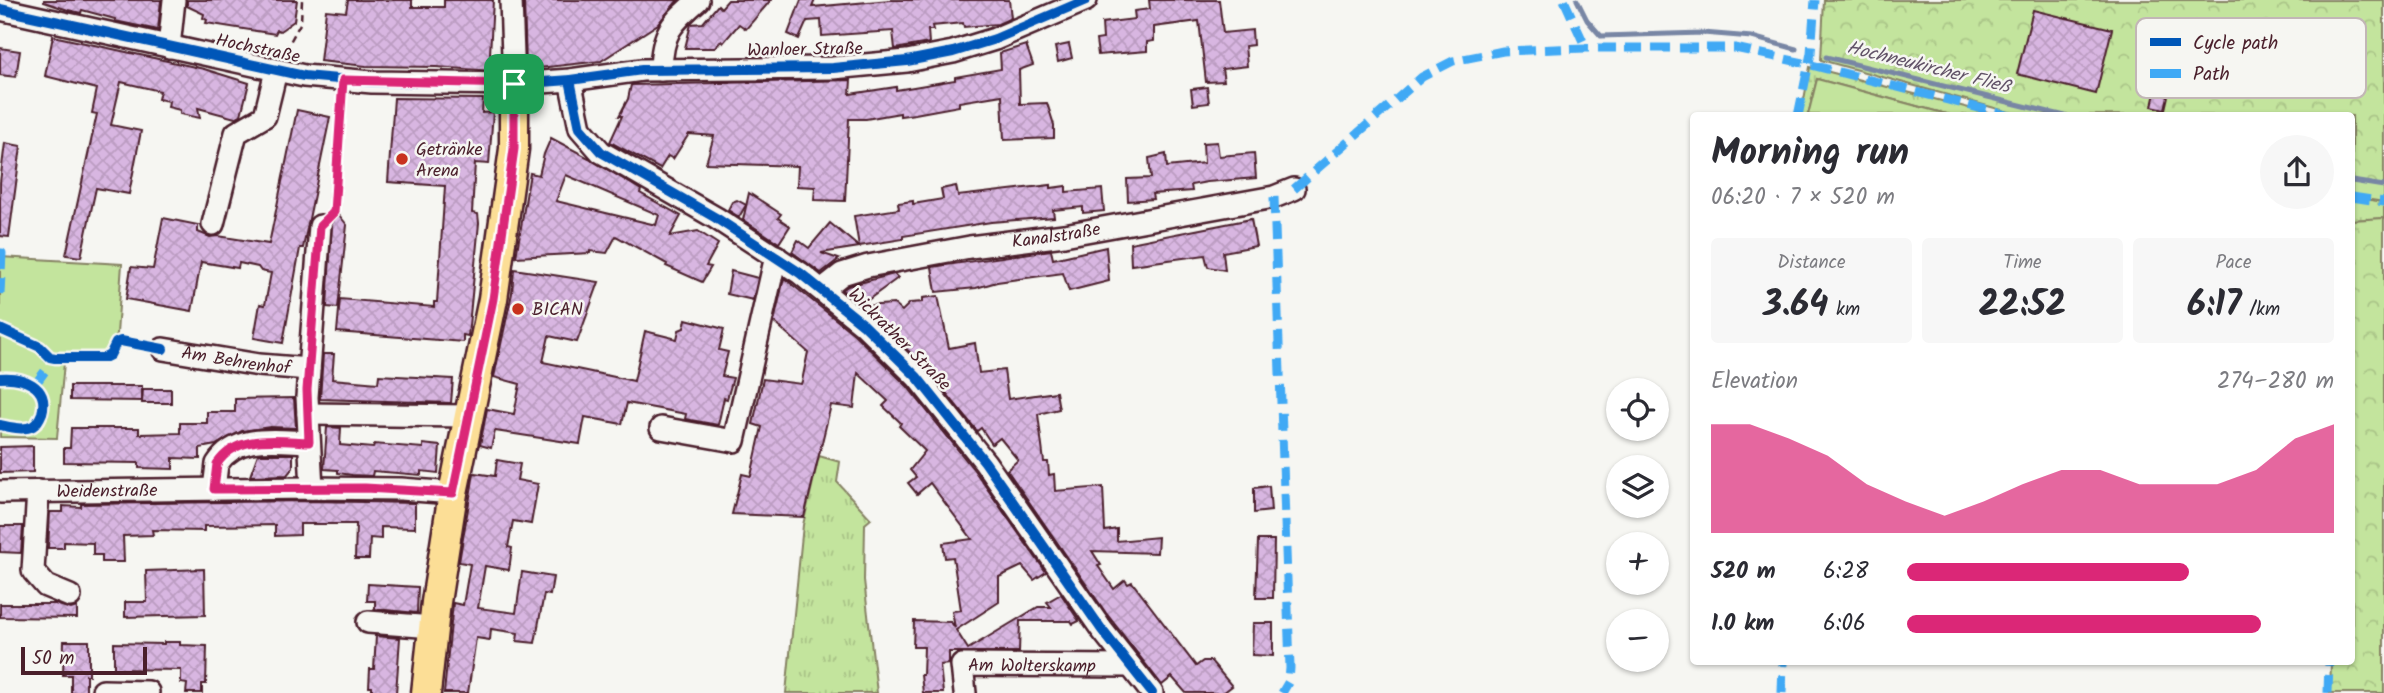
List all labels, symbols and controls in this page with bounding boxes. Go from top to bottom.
legend [2136,18,2366,98]
street label: Hochstraße [213,26,303,73]
text: Cycle path [2193,29,2278,59]
water label: Hochneukircher Fließ [1844,33,2015,103]
street label: Wanloer Straße [747,35,863,66]
pin [484,54,544,114]
text: Path [2193,60,2230,90]
icon: arrive [495,65,533,103]
text: Morning run [1711,124,1909,184]
button: share [2260,135,2334,209]
place label: Getränke Arena [416,136,483,186]
marker: Getränke Arena [394,151,410,167]
text: 06:20 · 7 × 520 m [1711,180,1895,216]
street label: Kanalstraße [1010,216,1103,258]
text: Distance [1777,248,1846,278]
text: Time [2003,248,2042,278]
text: Pace [2215,248,2252,278]
text: 3.64 [1763,278,1828,334]
text: 22:52 [1979,278,2066,334]
text: 6:17 [2187,278,2242,334]
street label: Wickrather Straße [840,281,958,399]
text: km [1828,295,1860,325]
text: /km [2242,295,2280,325]
place label: BICAN [532,296,583,325]
marker: BICAN [510,301,526,317]
street label: Am Behrenhof [179,339,294,384]
text: Elevation [1711,364,1798,400]
text: 274–280 m [2217,364,2334,400]
map controls [1606,378,1669,672]
button: locate [1606,378,1669,441]
button: layers [1606,455,1669,518]
street label: Weidenstraße [56,477,158,507]
button: + [1606,532,1669,595]
text: 520 m [1711,554,1776,590]
text: 6:28 [1823,554,1869,590]
text: 1.0 km [1711,606,1774,642]
text: 6:06 [1823,606,1866,642]
button: − [1606,609,1669,672]
scale bar [21,644,147,676]
text: 50 m [32,644,74,674]
street label: Am Wolterskamp [968,652,1096,682]

